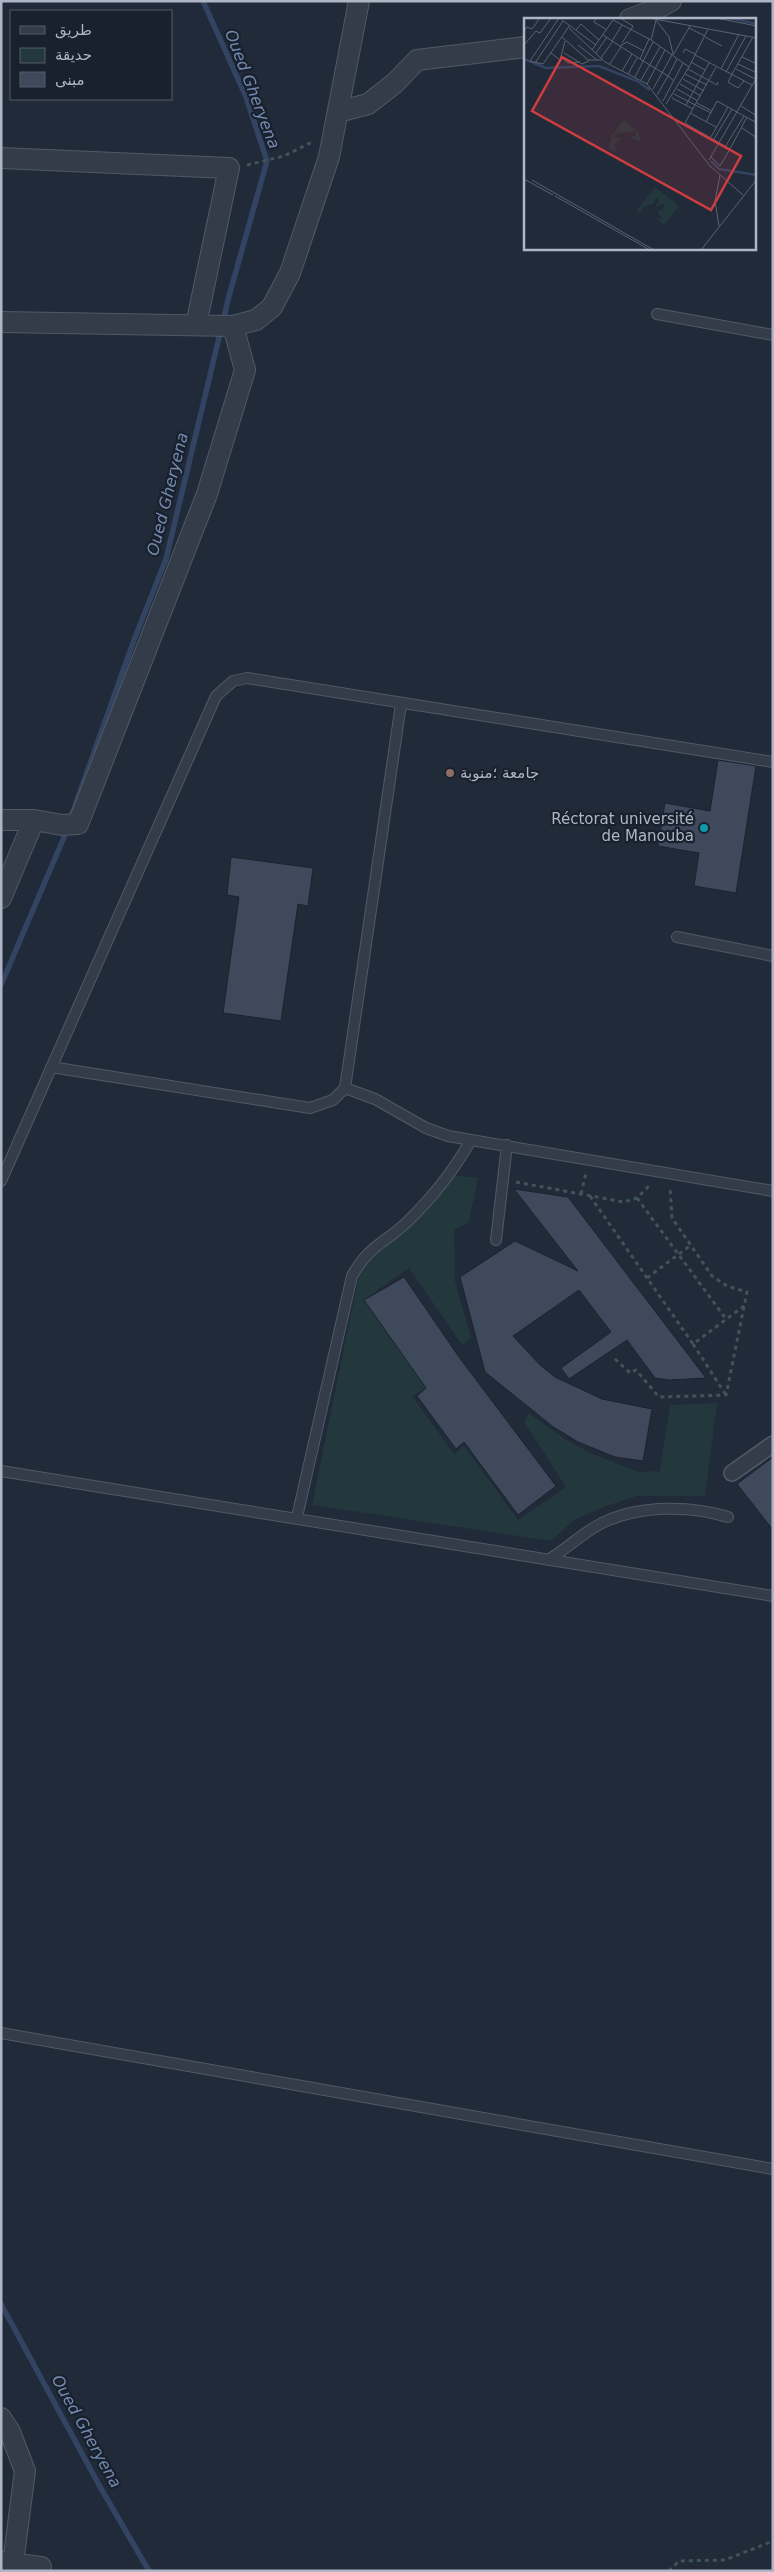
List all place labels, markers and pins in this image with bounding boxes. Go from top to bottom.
place label: جامعة ؛منوبة [460,764,539,782]
marker: جامعة ؛منوبة [444,767,456,779]
place label: Réctorat université de Manouba [551,810,694,845]
marker: Réctorat université de Manouba [698,822,710,834]

